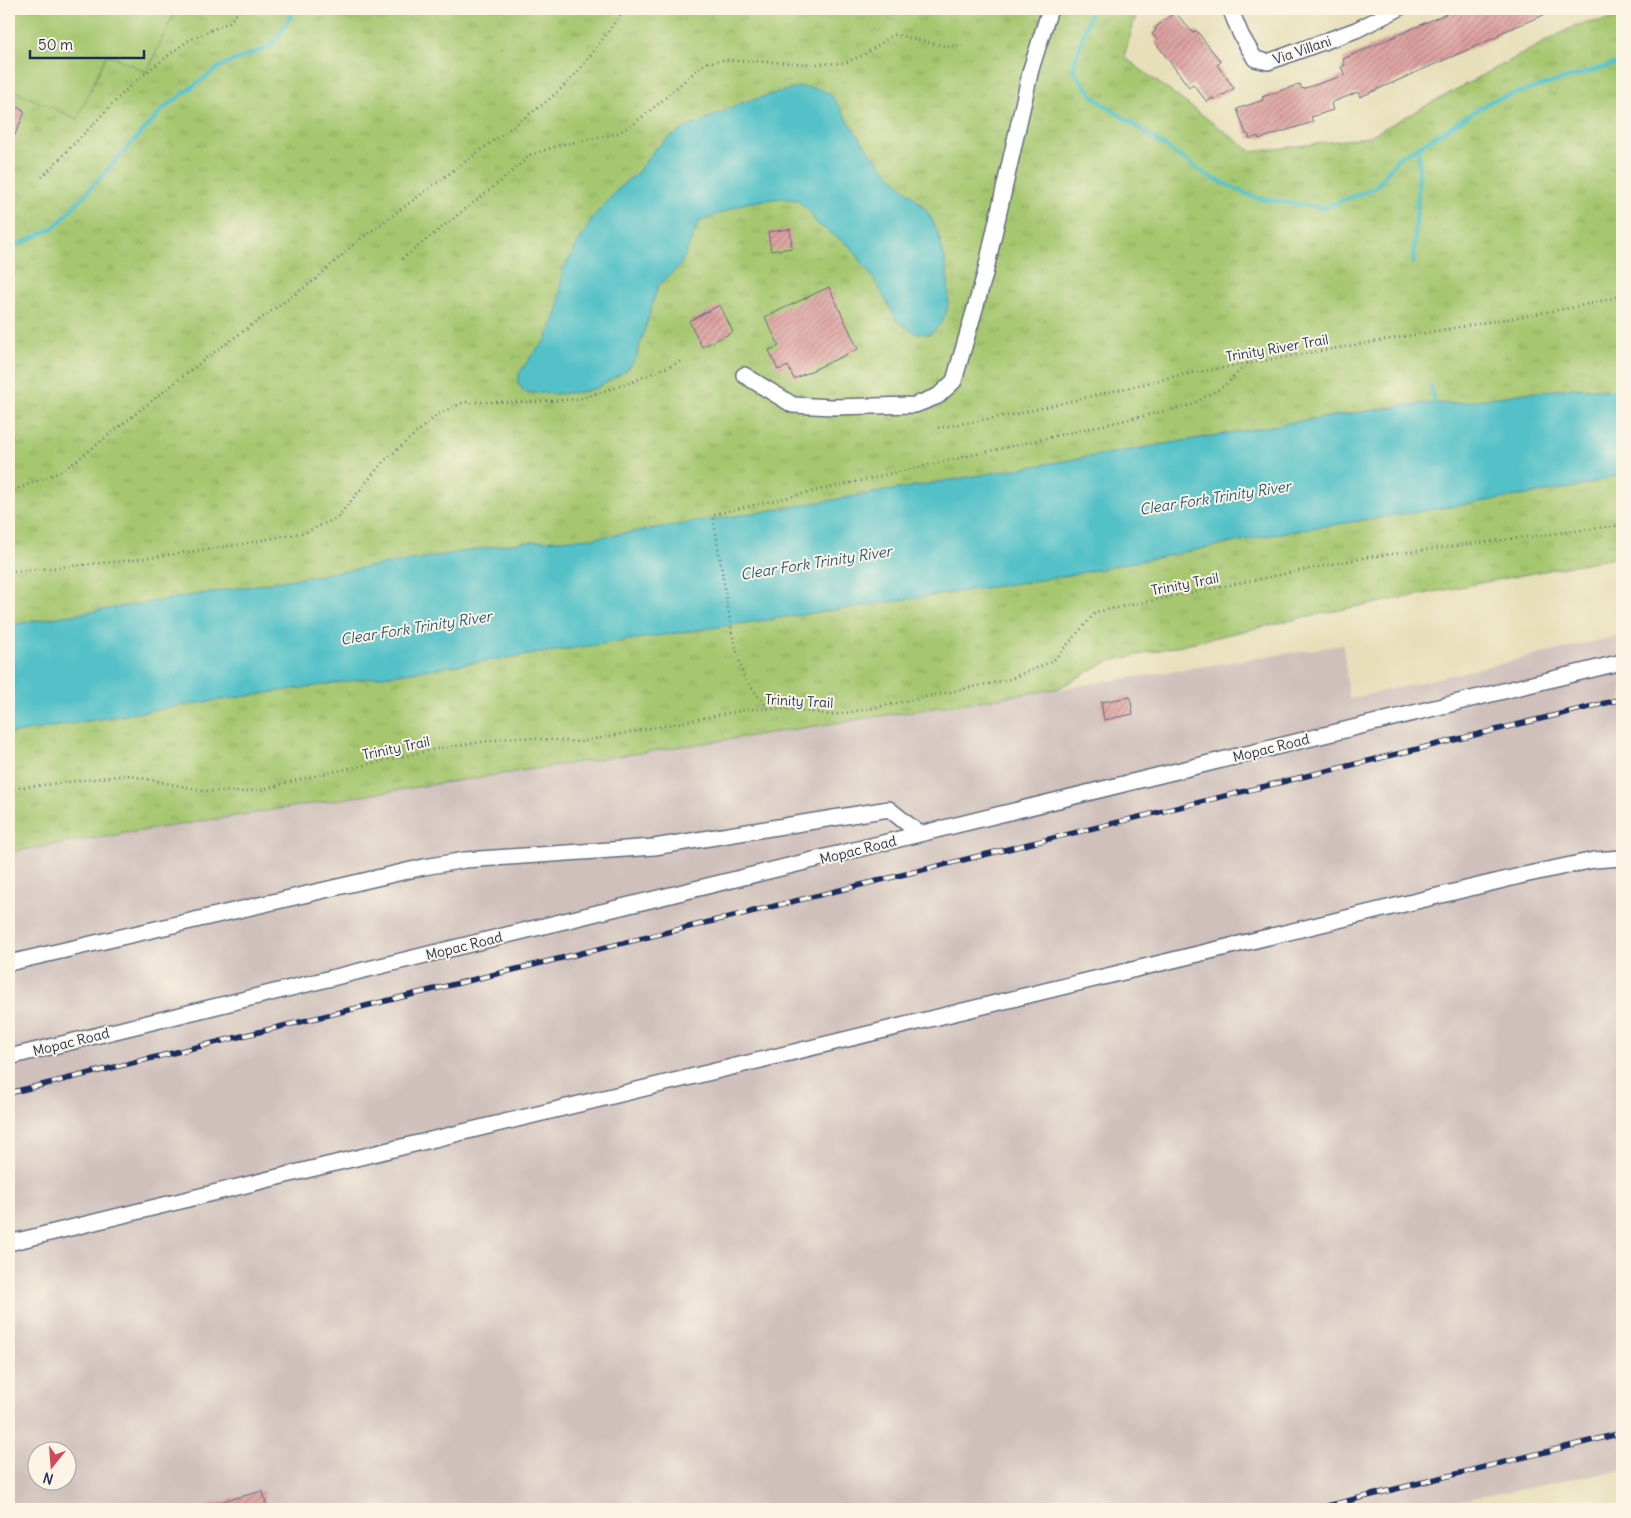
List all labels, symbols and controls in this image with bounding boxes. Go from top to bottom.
scale bar [30,28,144,60]
street label: Via Villani [1270,32,1334,68]
text: 50 m [38,35,73,54]
street label: Trinity River Trail [1224,330,1330,366]
water label: Clear Fork Trinity River [1138,476,1294,519]
water label: Clear Fork Trinity River [739,541,895,584]
street label: Trinity Trail [1150,569,1220,599]
water label: Clear Fork Trinity River [339,606,495,649]
street label: Trinity Trail [764,690,834,712]
street label: Mopac Road [1231,730,1311,766]
street label: Trinity Trail [361,732,431,764]
street label: Mopac Road [818,832,898,868]
street label: Mopac Road [424,928,504,964]
street label: Mopac Road [31,1024,111,1060]
north arrow [28,1440,78,1490]
text: N [41,1468,55,1488]

